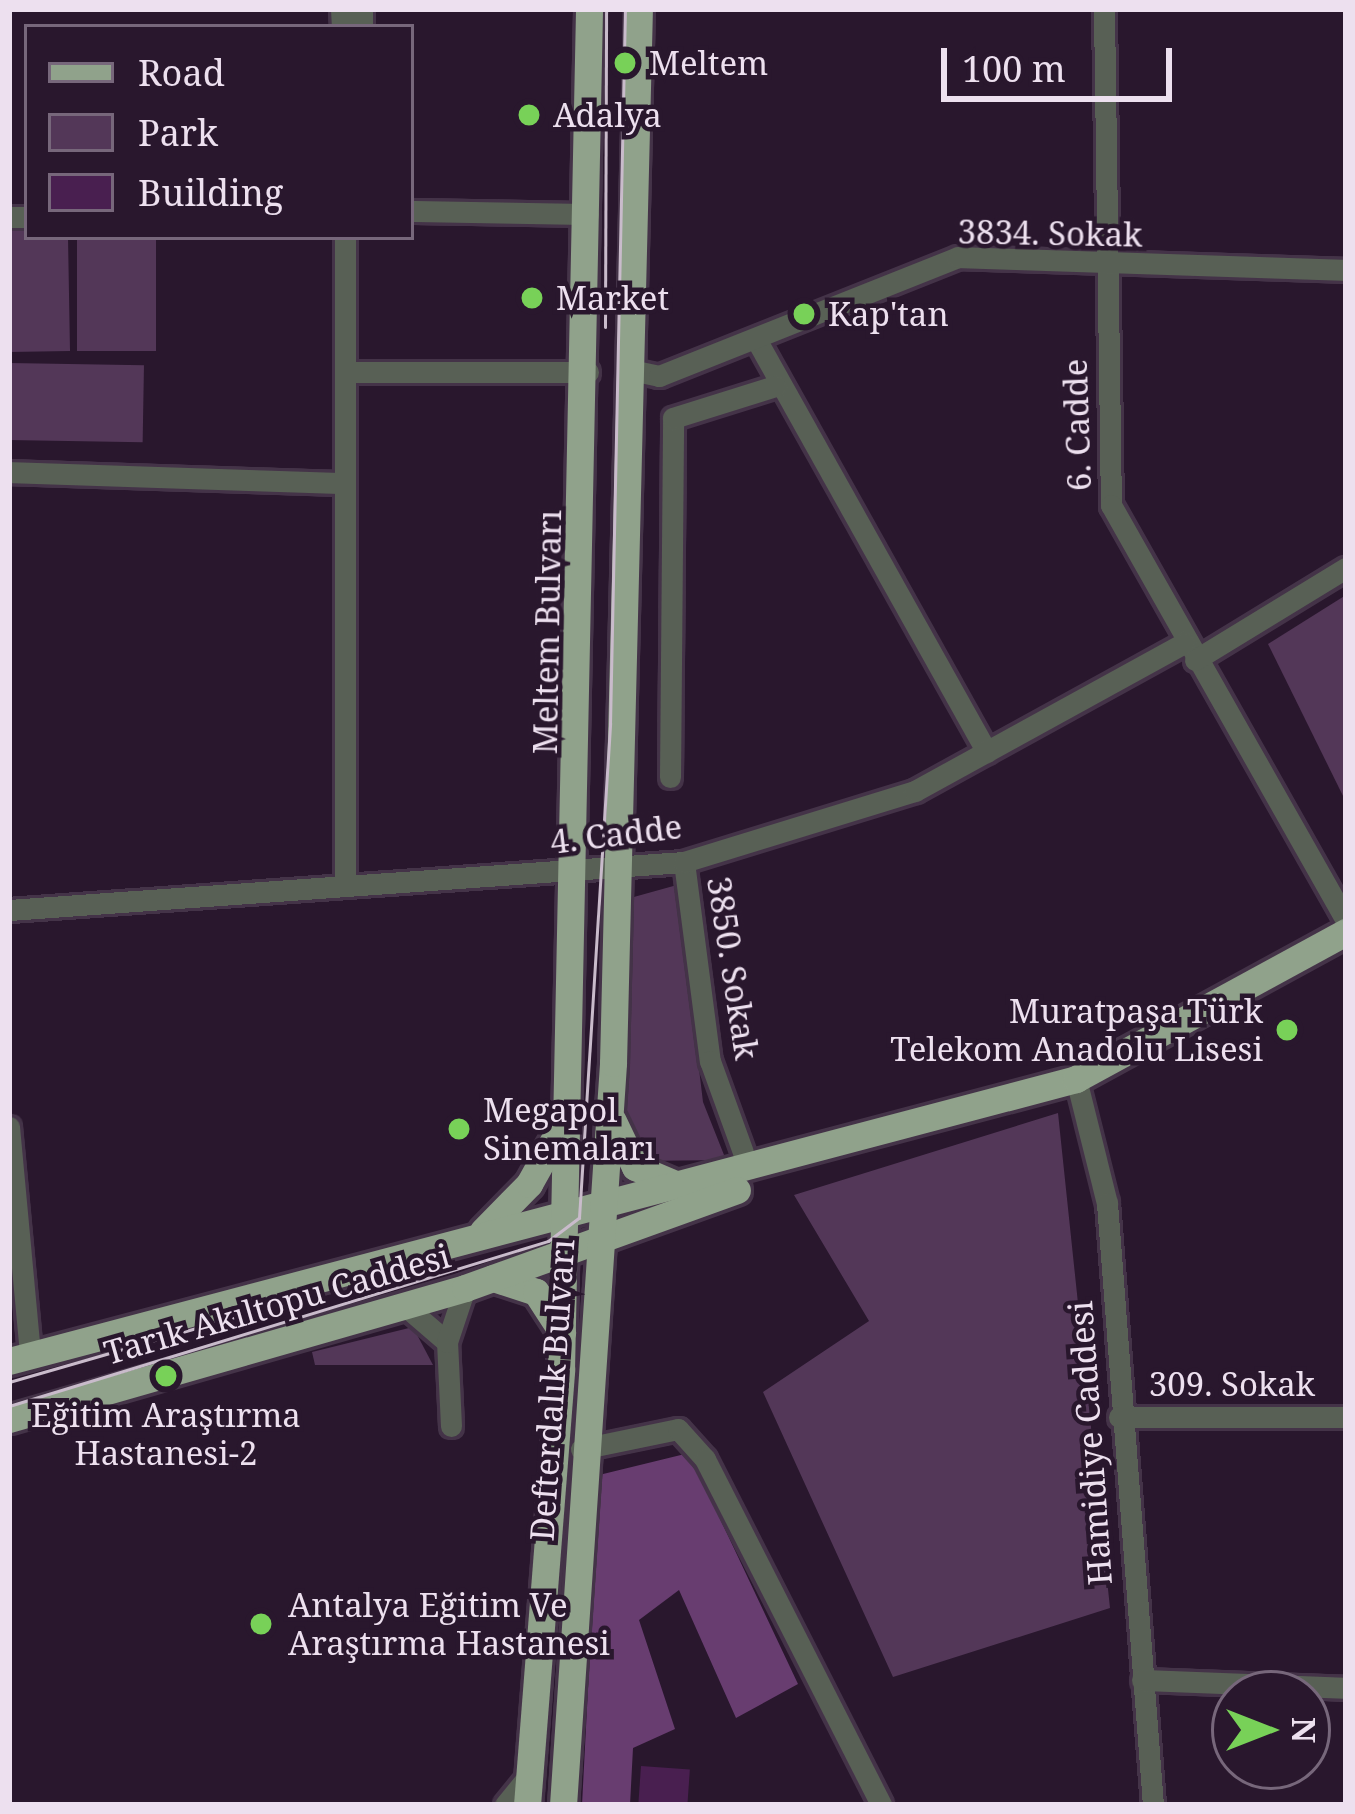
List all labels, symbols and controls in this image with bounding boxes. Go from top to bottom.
legend [24,24,414,240]
scale bar [947,24,1178,98]
place label: Meltem [649,43,768,83]
text: 100 m [962,44,1066,93]
text: Road [138,48,225,97]
marker: Meltem [612,50,638,76]
place label: Adalya [553,95,662,135]
marker: Adalya [516,102,542,128]
text: Park [138,108,218,157]
text: Building [138,168,283,217]
street label: 3834. Sokak [957,212,1143,254]
place label: Market [556,278,669,318]
marker: Market [519,285,545,311]
place label: Kap'tan [828,294,949,334]
marker: Kap'tan [791,301,817,327]
street label: 6. Cadde [1055,358,1099,492]
street label: Meltem Bulvarı [525,509,569,755]
street label: 4. Cadde [548,806,684,862]
street label: 3850. Sokak [699,874,767,1062]
place label: Muratpaşa Türk Telekom Anadolu Lisesi [890,991,1263,1069]
marker: Muratpaşa Türk Telekom Anadolu Lisesi [1274,1017,1300,1043]
place label: Megapol Sinemaları [483,1090,655,1168]
marker: Megapol Sinemaları [446,1116,472,1142]
street label: Tarık Akıltopu Caddesi [99,1236,455,1372]
street label: Defterdalık Bulvarı [522,1238,582,1542]
street label: Hamidiye Caddesi [1060,1300,1120,1586]
marker: Eğitim Araştırma Hastanesi-2 [153,1363,179,1389]
street label: 309. Sokak [1149,1364,1315,1404]
place label: Eğitim Araştırma Hastanesi-2 [31,1395,301,1473]
place label: Antalya Eğitim Ve Araştırma Hastanesi [288,1585,610,1663]
marker: Antalya Eğitim Ve Araştırma Hastanesi [245,1608,277,1640]
north arrow [1211,1670,1331,1790]
text: N [1282,1717,1327,1743]

